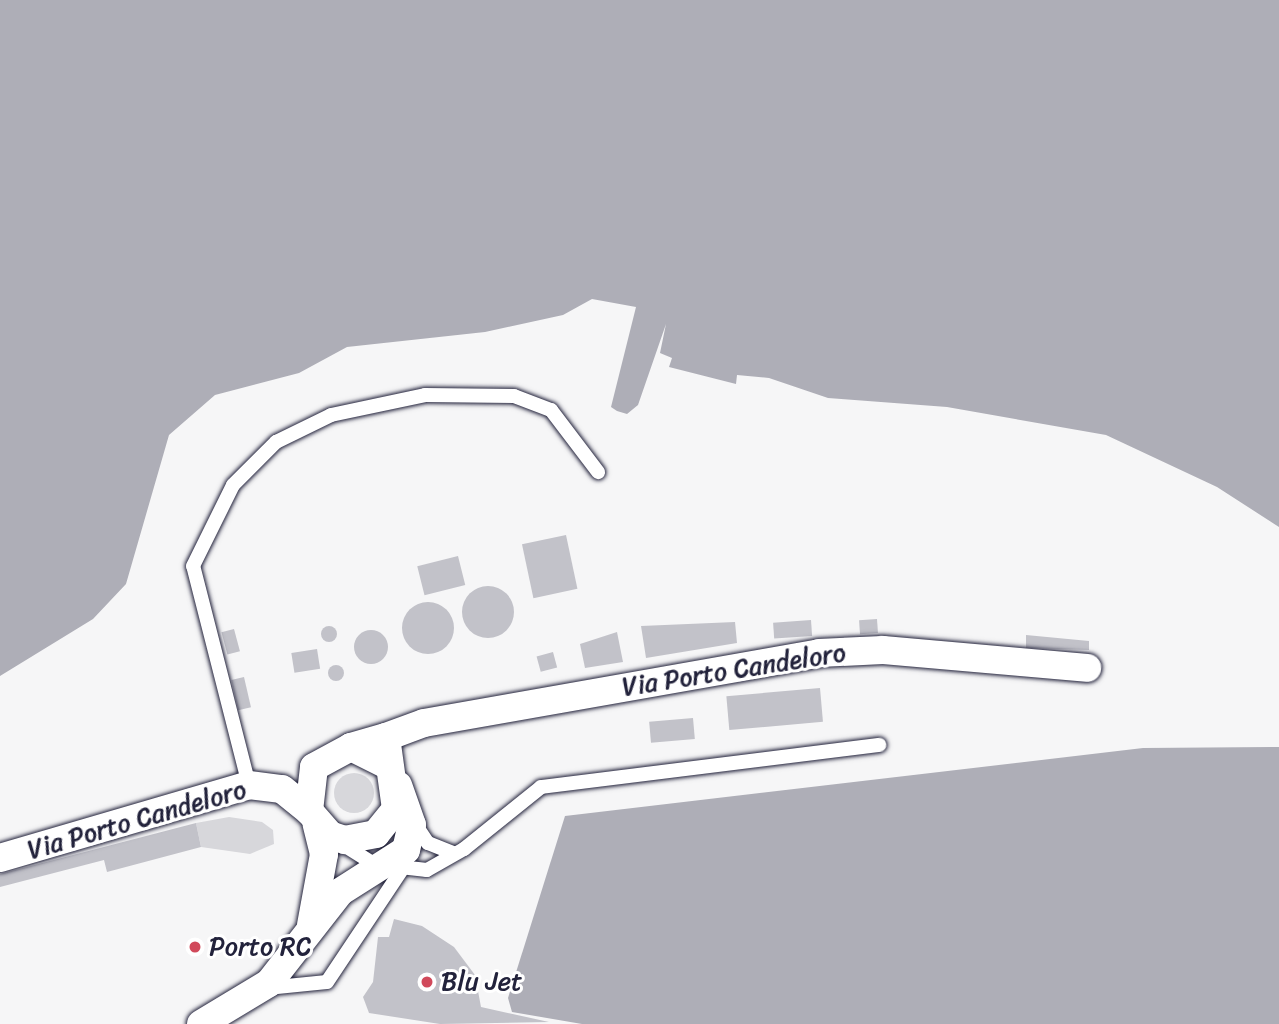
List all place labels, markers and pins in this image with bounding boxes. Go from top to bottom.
place label: Porto RC [209,931,312,963]
marker: Porto RC [187,939,203,955]
place label: Blu Jet [441,966,522,998]
marker: Blu Jet [419,974,435,990]

